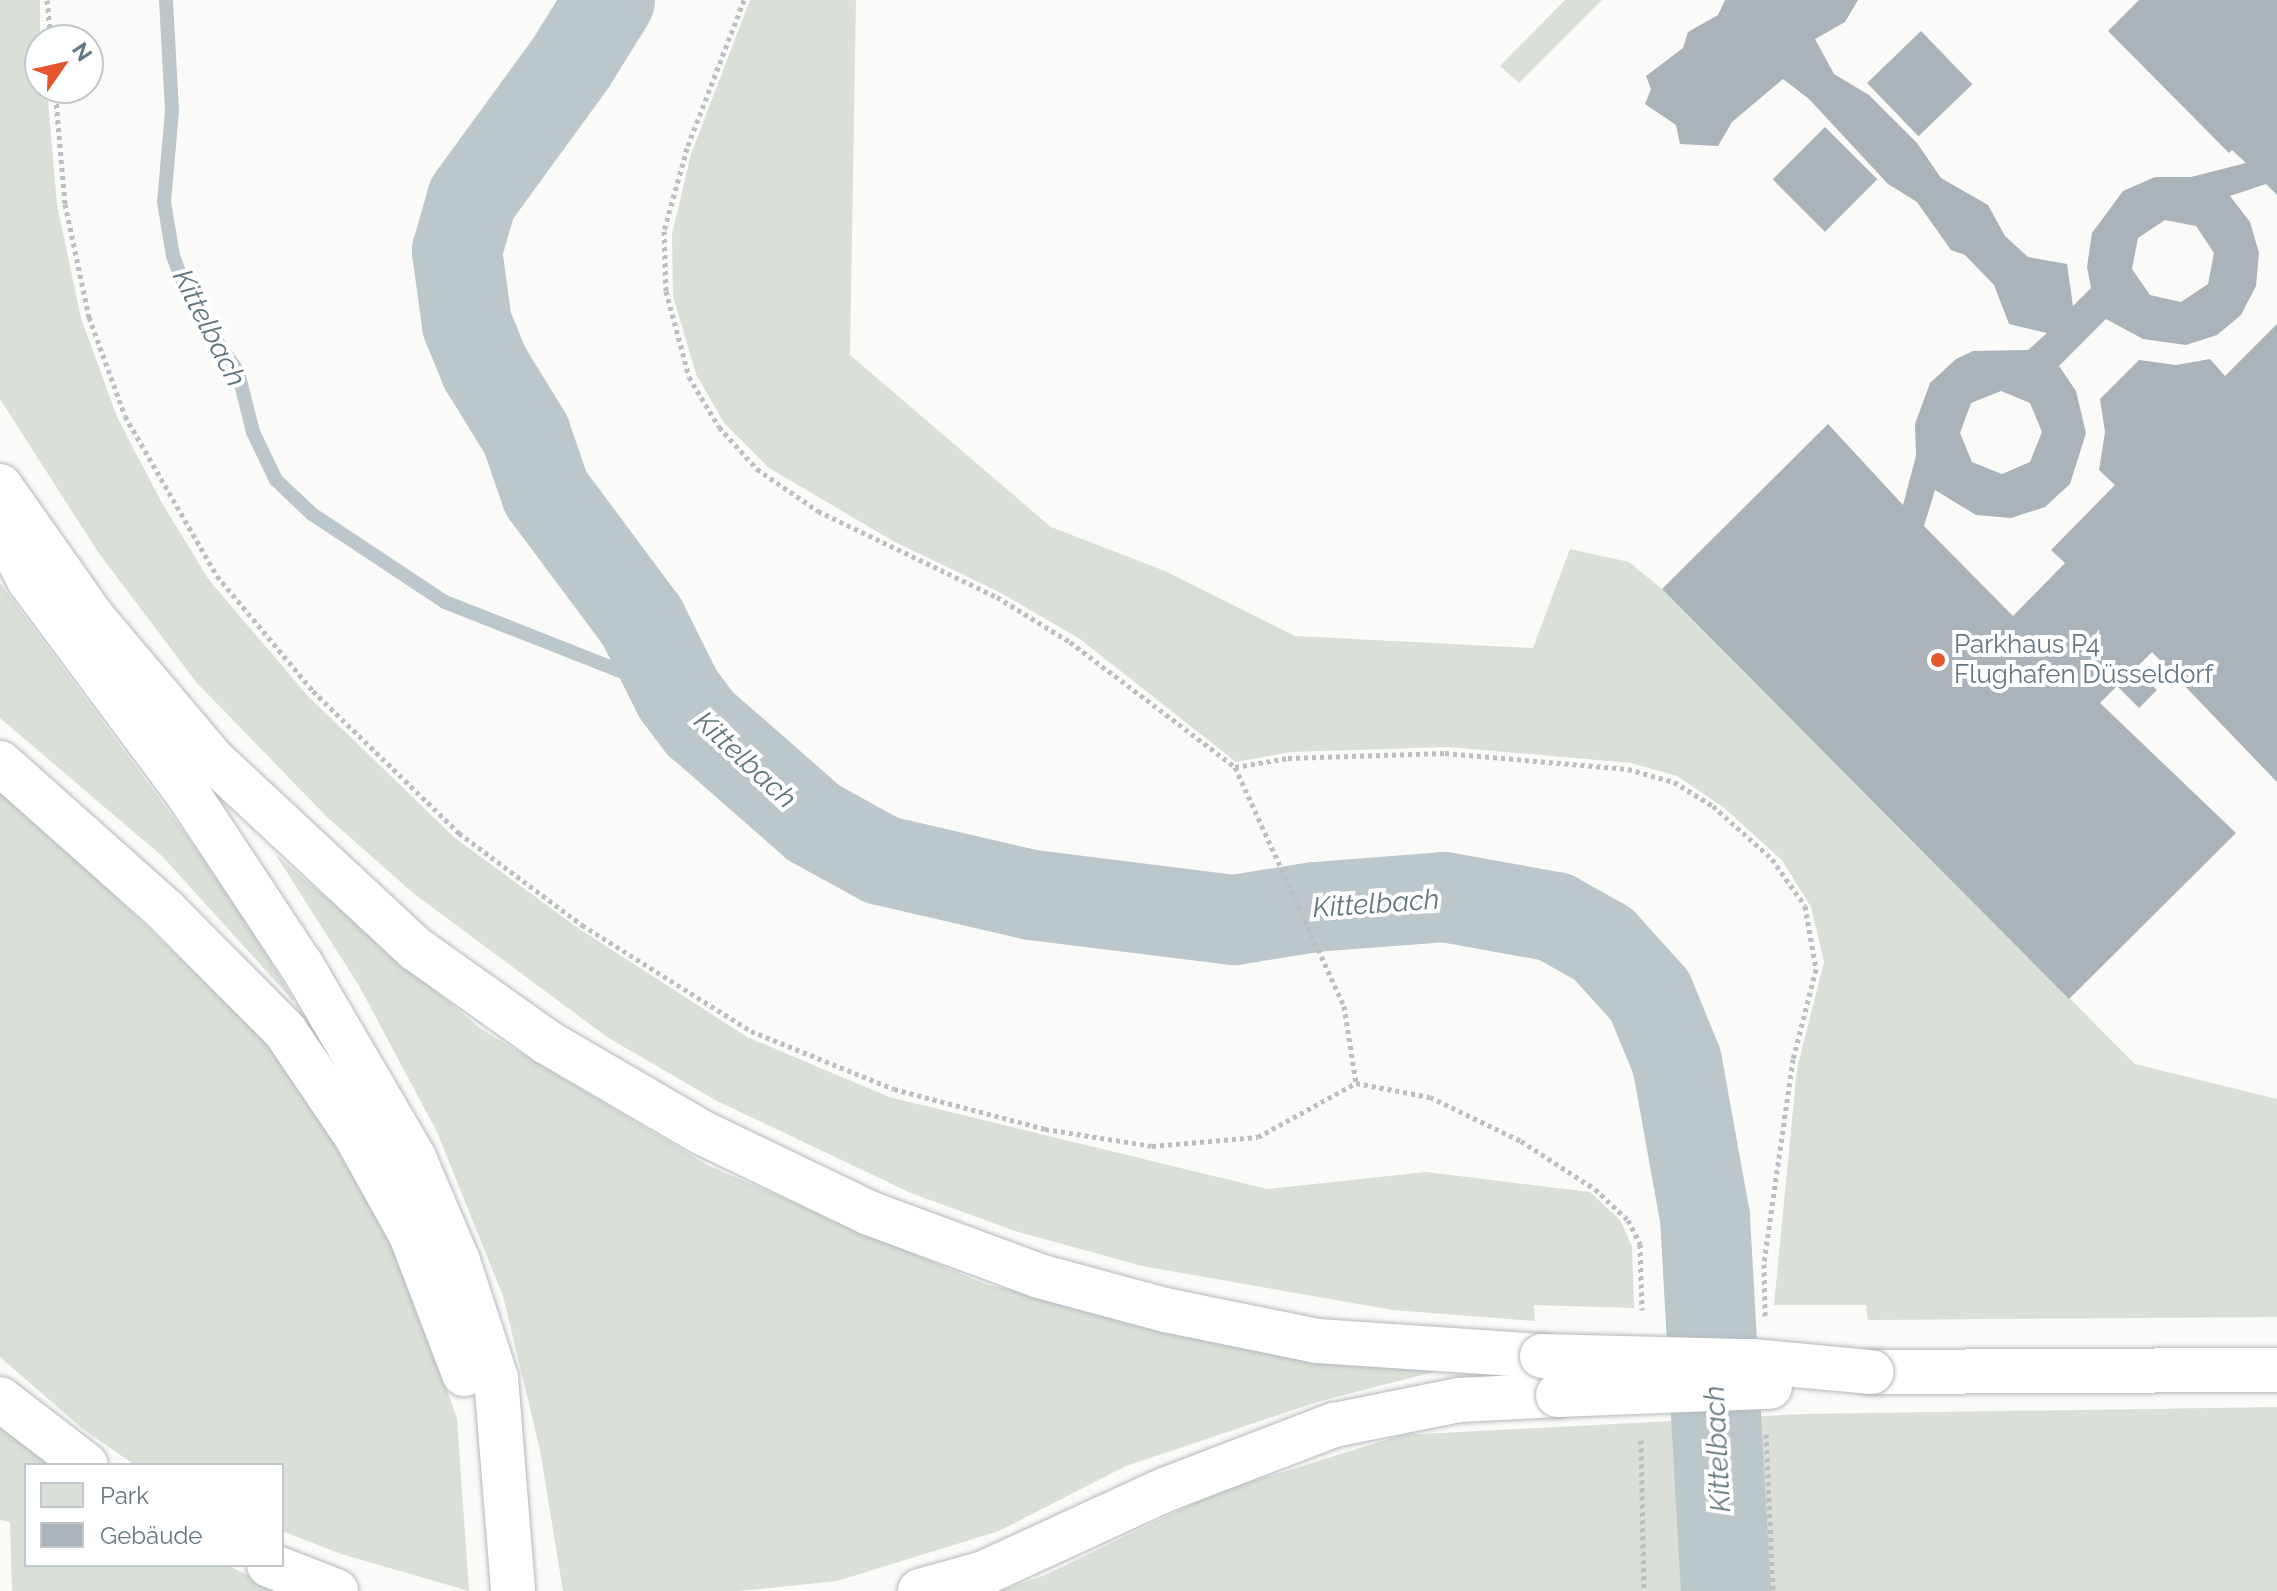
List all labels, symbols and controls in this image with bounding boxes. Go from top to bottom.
north arrow [24,24,104,104]
text: N [67,37,98,66]
water label: Kittelbach [165,264,253,392]
place label: Parkhaus P4 Flughafen Düsseldorf [1954,629,2213,690]
marker: Parkhaus P4 Flughafen Düsseldorf [1929,651,1947,669]
water label: Kittelbach [687,704,803,816]
water label: Kittelbach [1311,883,1441,925]
water label: Kittelbach [1698,1385,1738,1513]
legend [24,1463,284,1567]
text: Park [100,1481,149,1510]
text: Gebäude [100,1521,202,1550]

